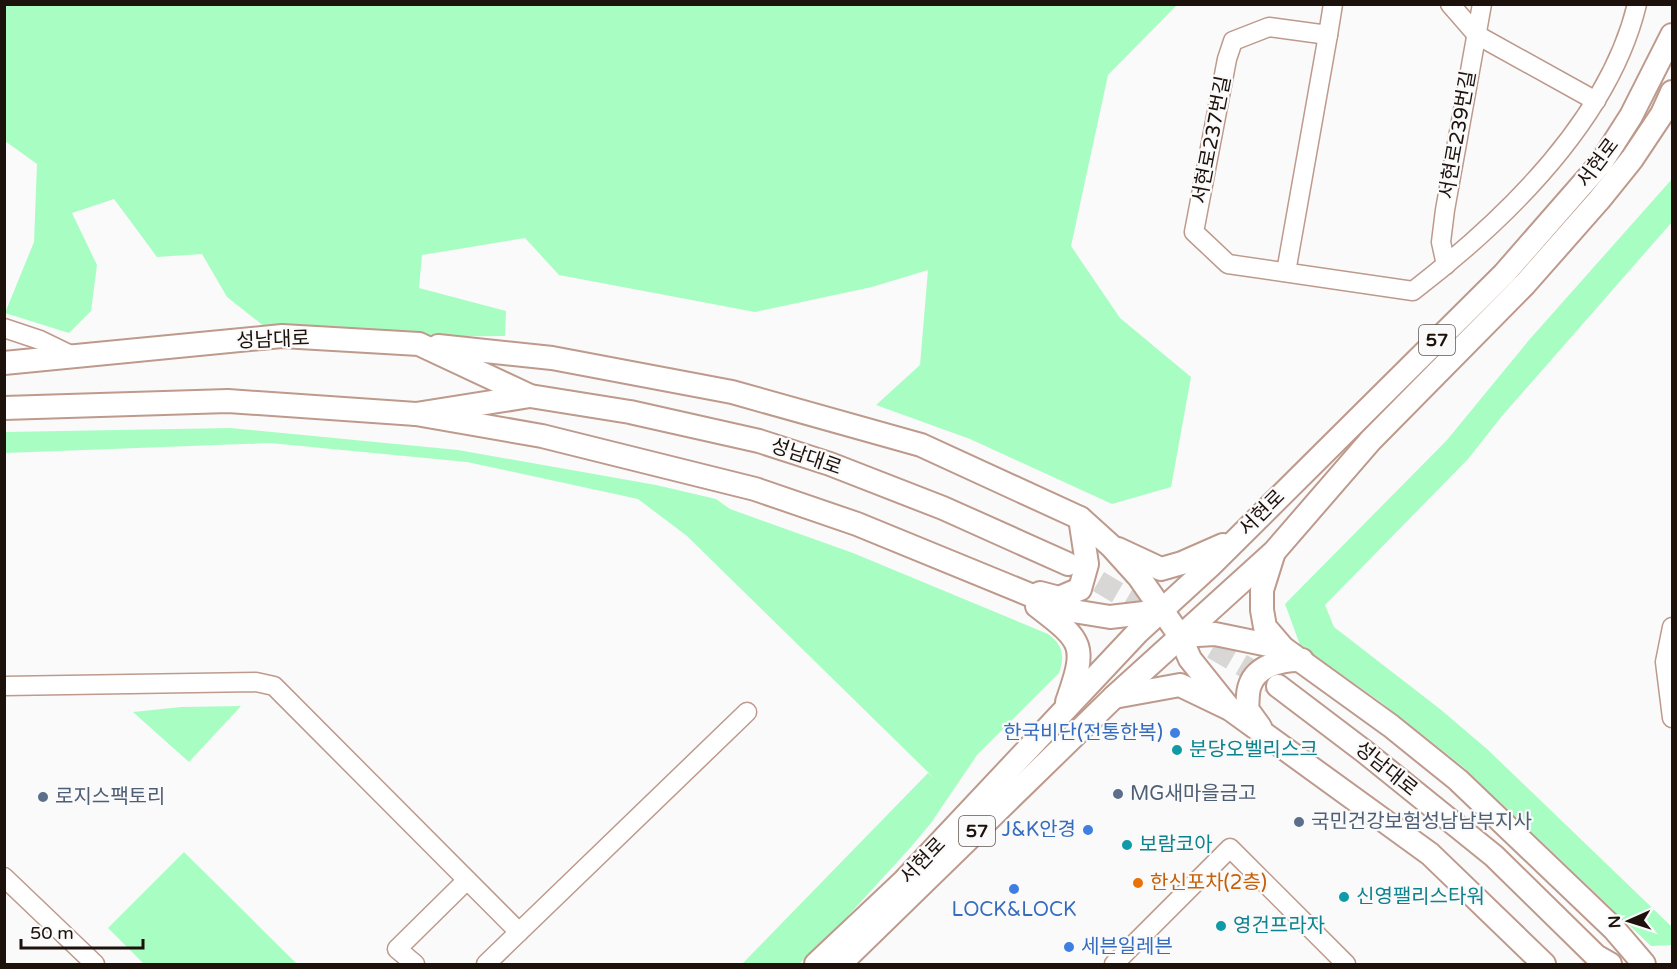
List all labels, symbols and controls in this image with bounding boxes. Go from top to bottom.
street label: 서현로239번길 [1435,69,1481,201]
street label: 서현로237번길 [1188,74,1236,206]
street label: 서현로 [1572,134,1624,192]
road number: 57 [1419,325,1455,355]
street label: 성남대로 [236,327,310,353]
street label: 성남대로 [767,434,845,480]
street label: 서현로 [1234,485,1290,541]
place label: 한국비단(전통한복) [1003,721,1163,745]
marker: 한국비단(전통한복) [1168,726,1182,740]
street label: 성남대로 [1350,737,1422,801]
place label: 분당오벨리스크 [1189,738,1318,762]
marker: 분당오벨리스크 [1170,743,1184,757]
place label: MG새마을금고 [1130,782,1256,806]
place label: 로지스팩토리 [55,785,165,809]
marker: MG새마을금고 [1111,787,1125,801]
marker: 로지스팩토리 [36,790,50,804]
place label: 국민건강보험성남남부지사 [1311,810,1532,834]
marker: 국민건강보험성남남부지사 [1292,815,1306,829]
road number: 57 [959,816,995,846]
place label: J&K안경 [1002,818,1076,842]
marker: J&K안경 [1081,823,1095,837]
street label: 서현로 [895,833,951,889]
place label: 보람코아 [1139,833,1213,857]
marker: 보람코아 [1120,838,1134,852]
place label: 한신포차(2층) [1150,871,1267,895]
marker: 한신포차(2층) [1131,876,1145,890]
marker: LOCK&LOCK [1007,882,1021,896]
place label: 신영팰리스타워 [1356,885,1485,909]
marker: 신영팰리스타워 [1337,890,1351,904]
north arrow [1599,891,1659,951]
place label: LOCK&LOCK [952,898,1076,922]
scale bar [21,912,142,950]
place label: 영건프라자 [1233,914,1325,938]
text: N [1605,915,1625,929]
marker: 영건프라자 [1214,919,1228,933]
text: 50 m [30,922,74,944]
place label: 세븐일레븐 [1081,935,1173,959]
marker: 세븐일레븐 [1062,940,1076,954]

